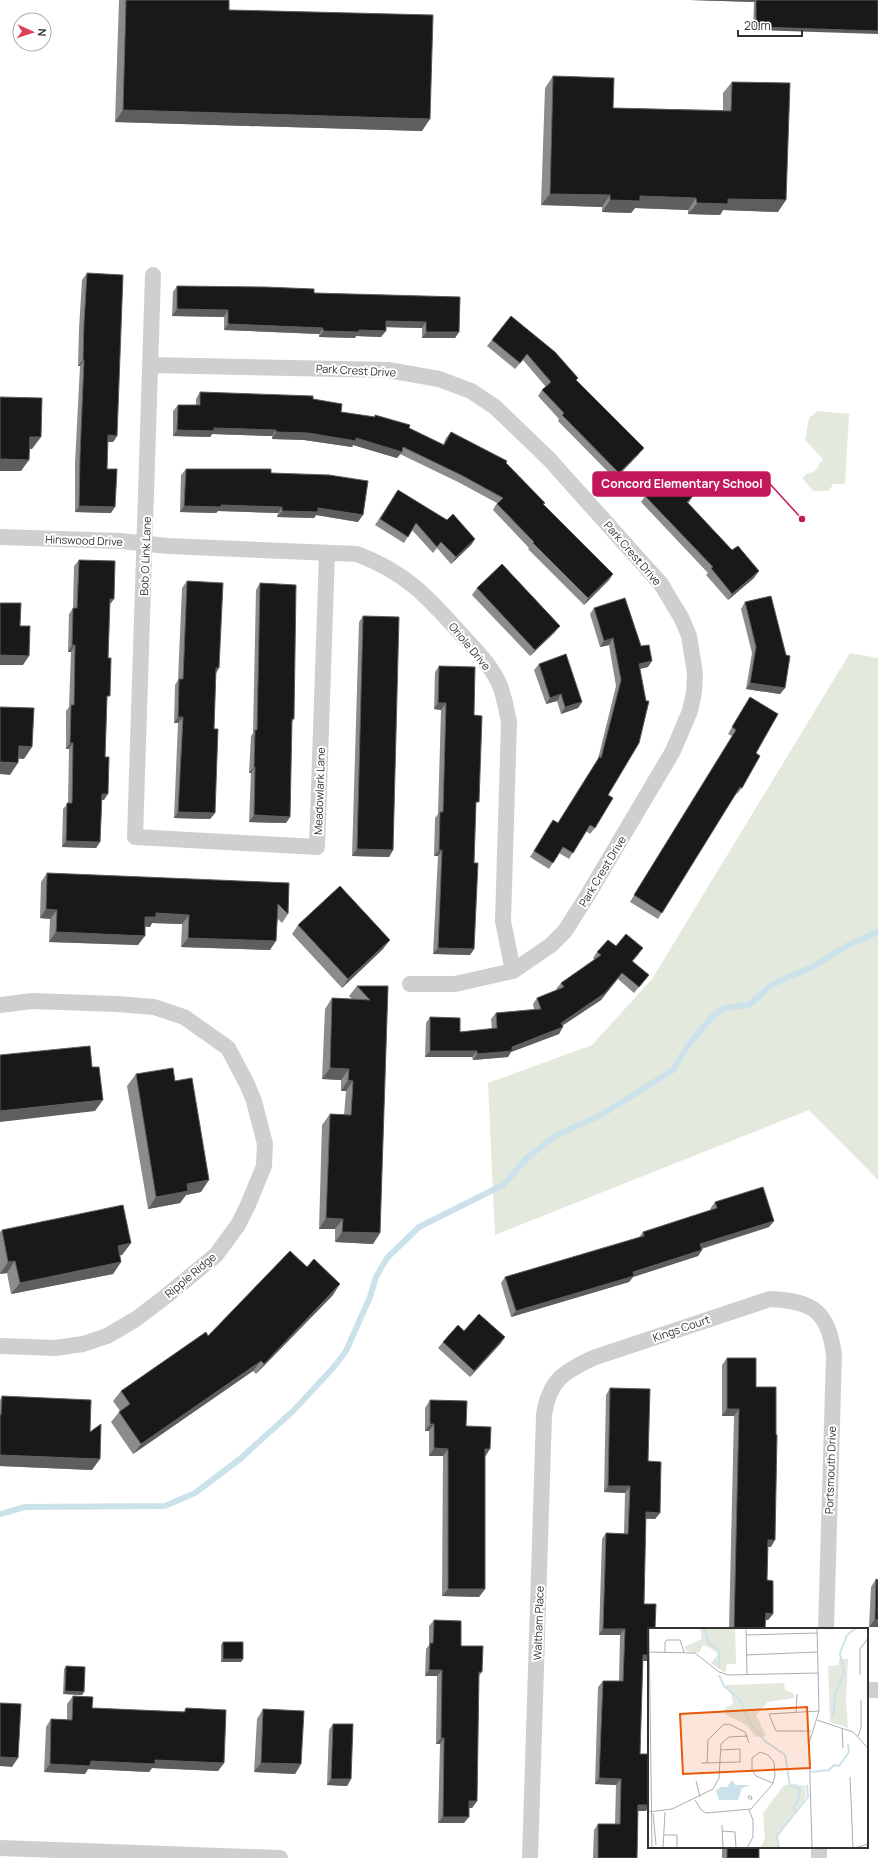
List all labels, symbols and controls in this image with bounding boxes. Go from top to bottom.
north arrow [12,12,52,52]
scale bar [738,12,802,38]
text: 20 m [744,17,771,34]
text: N [35,28,50,37]
street label: Park Crest Drive [315,360,397,380]
callout: Concord Elementary School [593,472,770,496]
text: Concord Elementary School [601,475,763,492]
street label: Bob O Link Lane [136,516,154,596]
street label: Park Crest Drive [601,518,665,589]
street label: Hinswood Drive [45,531,124,549]
street label: Oriole Drive [446,619,495,673]
street label: Meadowlark Lane [310,746,328,835]
street label: Park Crest Drive [575,832,629,909]
street label: Ripple Ridge [161,1249,219,1301]
street label: Kings Court [650,1311,712,1345]
street label: Portsmouth Drive [821,1425,839,1514]
street label: Waltham Place [529,1585,547,1661]
inset map [648,1628,868,1848]

